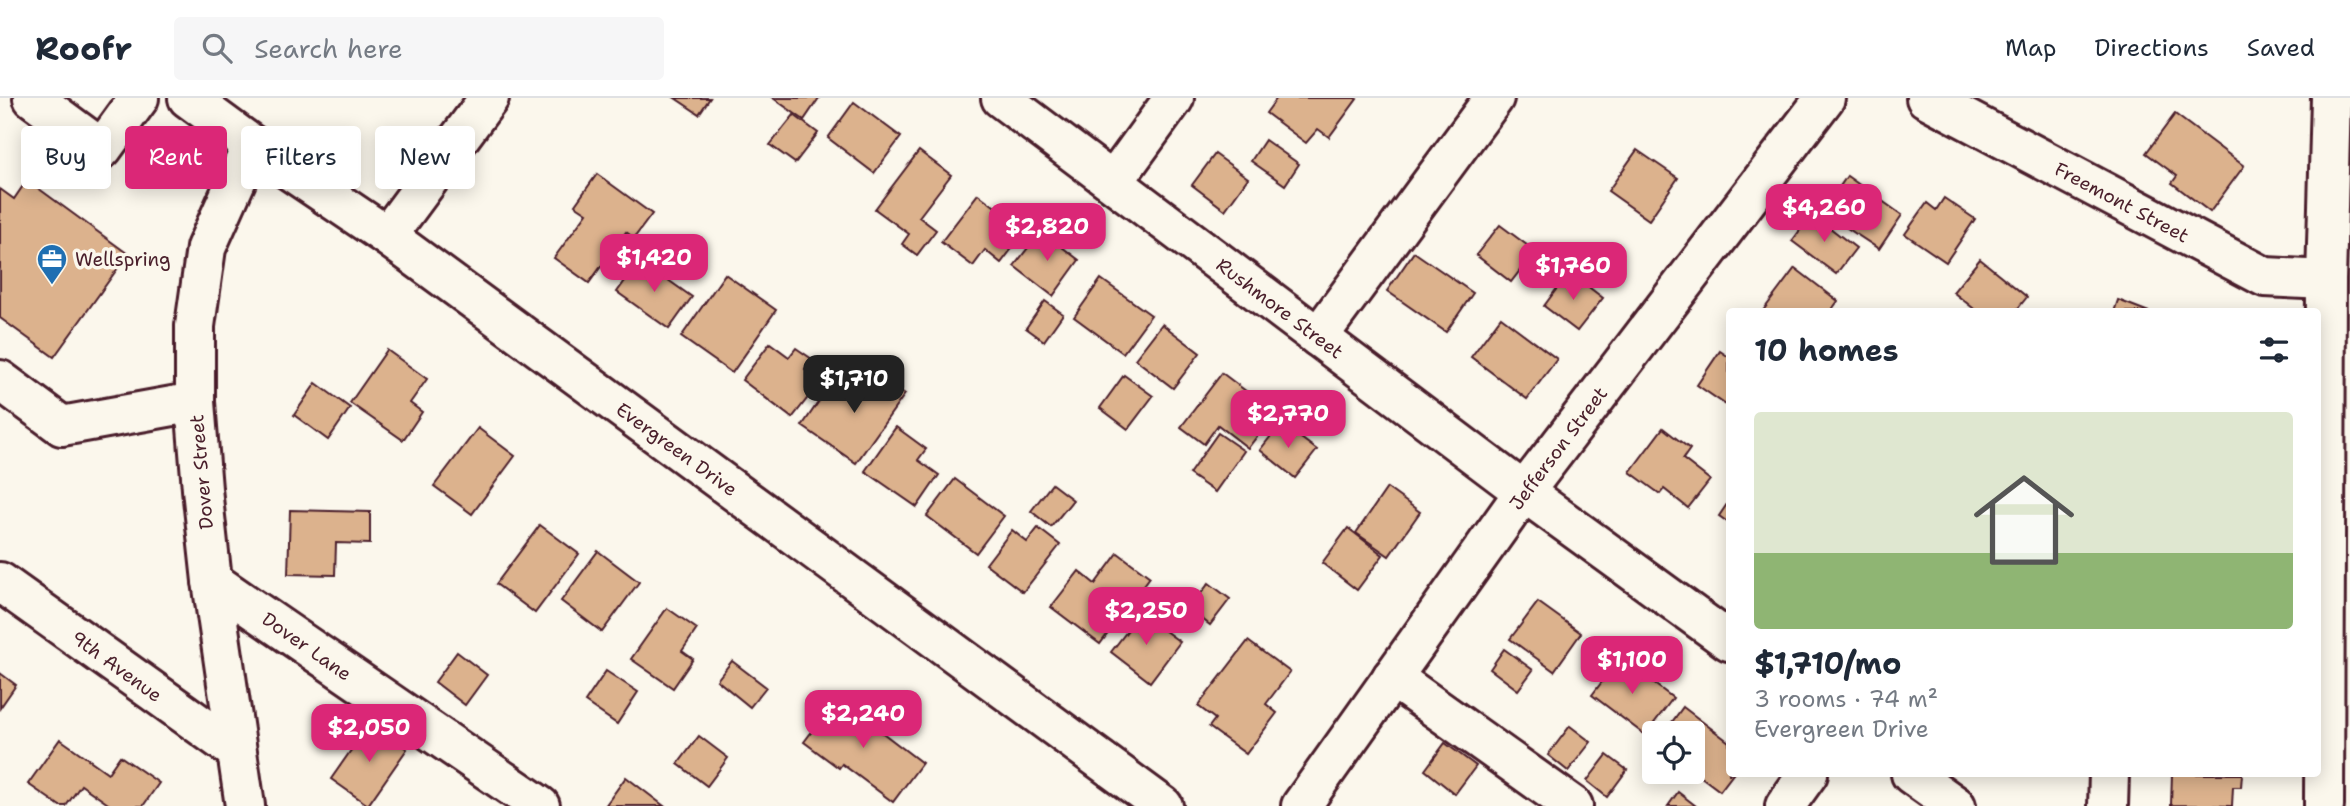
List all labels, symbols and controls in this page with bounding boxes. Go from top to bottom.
search box [174,17,664,80]
text: Roofr [35,26,132,71]
icon: search [198,29,236,67]
text: Search here [254,31,403,66]
text: Map [2005,32,2056,64]
text: Directions [2094,32,2209,64]
text: Saved [2247,32,2315,64]
chip: Buy [21,126,111,189]
chip: Rent [125,126,227,189]
chip: Filters [241,126,361,189]
chip: New [375,126,475,189]
street label: Freemont Street [2050,157,2193,248]
pin: $4,260 [1767,184,1881,244]
text: $4,260 [1782,192,1866,222]
pin: $2,820 [990,204,1104,263]
text: $2,820 [1005,211,1089,241]
pin: $1,420 [597,234,711,294]
office icon: Wellspring [35,242,69,286]
text: $1,420 [616,242,692,272]
pin: $1,760 [1516,242,1630,302]
place label: Wellspring [75,247,171,272]
text: $1,760 [1535,250,1611,280]
street label: Rushmore Street [1211,252,1348,364]
text: 10 homes [1754,330,1899,371]
icon: filters [2255,331,2293,369]
pin: $1,710 [797,356,911,415]
text: $1,710 [819,363,889,393]
street label: Jefferson Street [1504,382,1613,515]
pin: $2,770 [1231,390,1345,450]
street label: Evergreen Drive [611,397,742,502]
text: $2,770 [1247,398,1329,428]
street label: Dover Street [184,413,219,530]
icon: home [1961,457,2087,583]
pin: $2,250 [1089,588,1203,647]
text: $2,250 [1104,595,1188,625]
street label: Dover Lane [257,606,356,686]
street label: 9th Avenue [66,625,167,708]
pin: $1,100 [1575,636,1689,696]
text: $1,710/mo [1754,643,1901,684]
text: $1,100 [1597,644,1667,674]
text: 3 rooms · 74 m² [1754,684,1938,714]
pin: $2,240 [806,690,920,750]
text: $2,240 [821,698,905,728]
pin: $2,050 [312,704,426,764]
text: $2,050 [327,712,411,742]
text: Evergreen Drive [1754,714,1929,744]
map controls [1642,721,1705,784]
button: locate [1642,721,1705,784]

